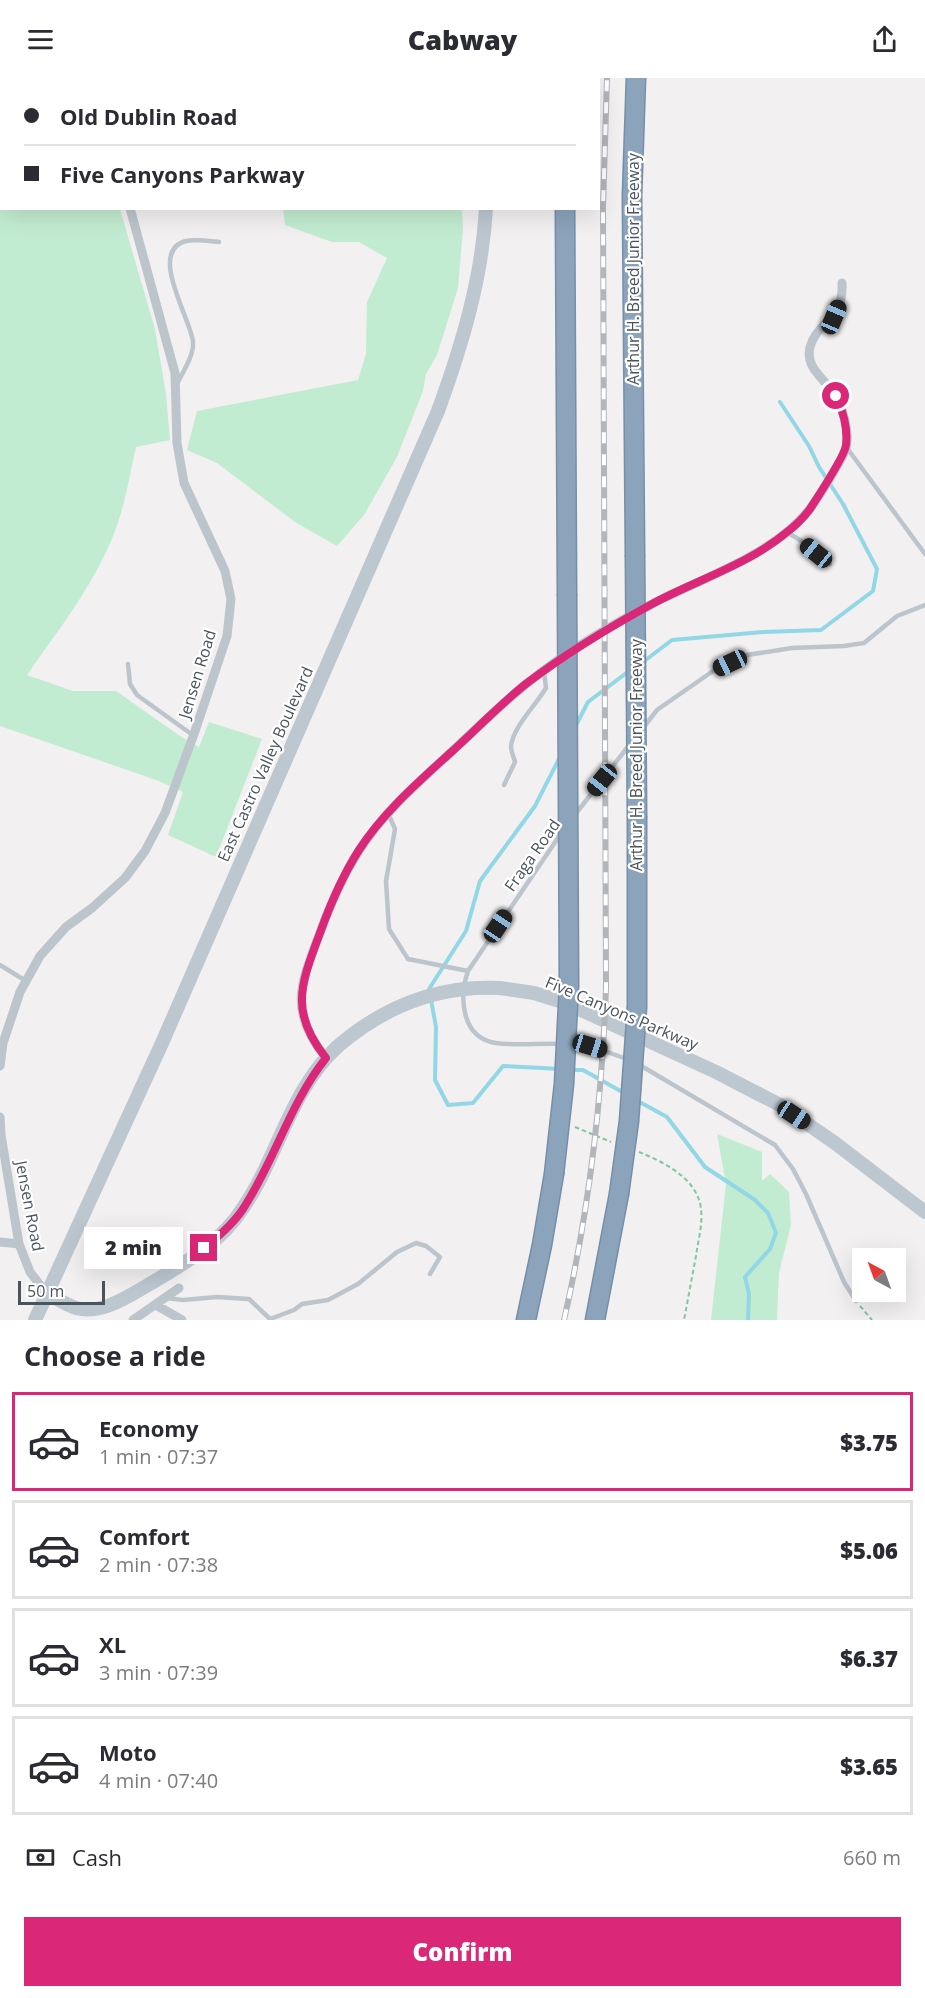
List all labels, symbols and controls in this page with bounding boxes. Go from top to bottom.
text: Cabway [408,21,517,58]
icon: menu [24,23,57,56]
icon: share [868,23,901,56]
text: Old Dublin Road [60,101,237,131]
street label: Arthur H. Breed Junior Freeway [622,152,644,385]
text: Five Canyons Parkway [60,159,304,189]
car [819,297,849,337]
route start [822,382,849,409]
car [796,535,836,571]
street label: Jensen Road [172,627,221,723]
street label: Arthur H. Breed Junior Freeway [625,638,647,871]
car [710,647,750,679]
street label: East Castro Valley Boulevard [212,663,318,865]
car [584,760,620,800]
street label: Fraga Road [499,814,565,896]
car [480,906,516,946]
street label: Five Canyons Parkway [542,971,703,1056]
car [570,1032,610,1060]
car [774,1098,814,1132]
street label: Jensen Road [10,1157,50,1253]
callout: 2 min [84,1227,183,1269]
text: 2 min [105,1234,162,1261]
route end [190,1234,217,1261]
north arrow [852,1248,906,1302]
map controls [852,1248,906,1302]
scale bar [18,1278,105,1306]
text: 50 m [27,1280,64,1302]
text: Choose a ride [24,1337,206,1374]
text: Economy [99,1413,198,1443]
icon: car [27,1415,81,1469]
text: $3.75 [840,1427,898,1457]
text: 1 min · 07:37 [99,1443,218,1470]
text: Comfort [99,1521,190,1551]
icon: car [27,1523,81,1577]
text: $5.06 [840,1535,898,1565]
text: 2 min · 07:38 [99,1551,218,1578]
text: XL [99,1629,126,1659]
icon: car [27,1631,81,1685]
text: $6.37 [840,1643,898,1673]
text: 3 min · 07:39 [99,1659,218,1686]
text: Moto [99,1737,157,1767]
icon: car [27,1739,81,1793]
text: $3.65 [840,1751,898,1781]
text: 4 min · 07:40 [99,1767,218,1794]
icon: cash [24,1841,57,1874]
text: Cash [72,1842,122,1872]
text: 660 m [843,1844,901,1871]
button: Confirm [24,1917,901,1986]

